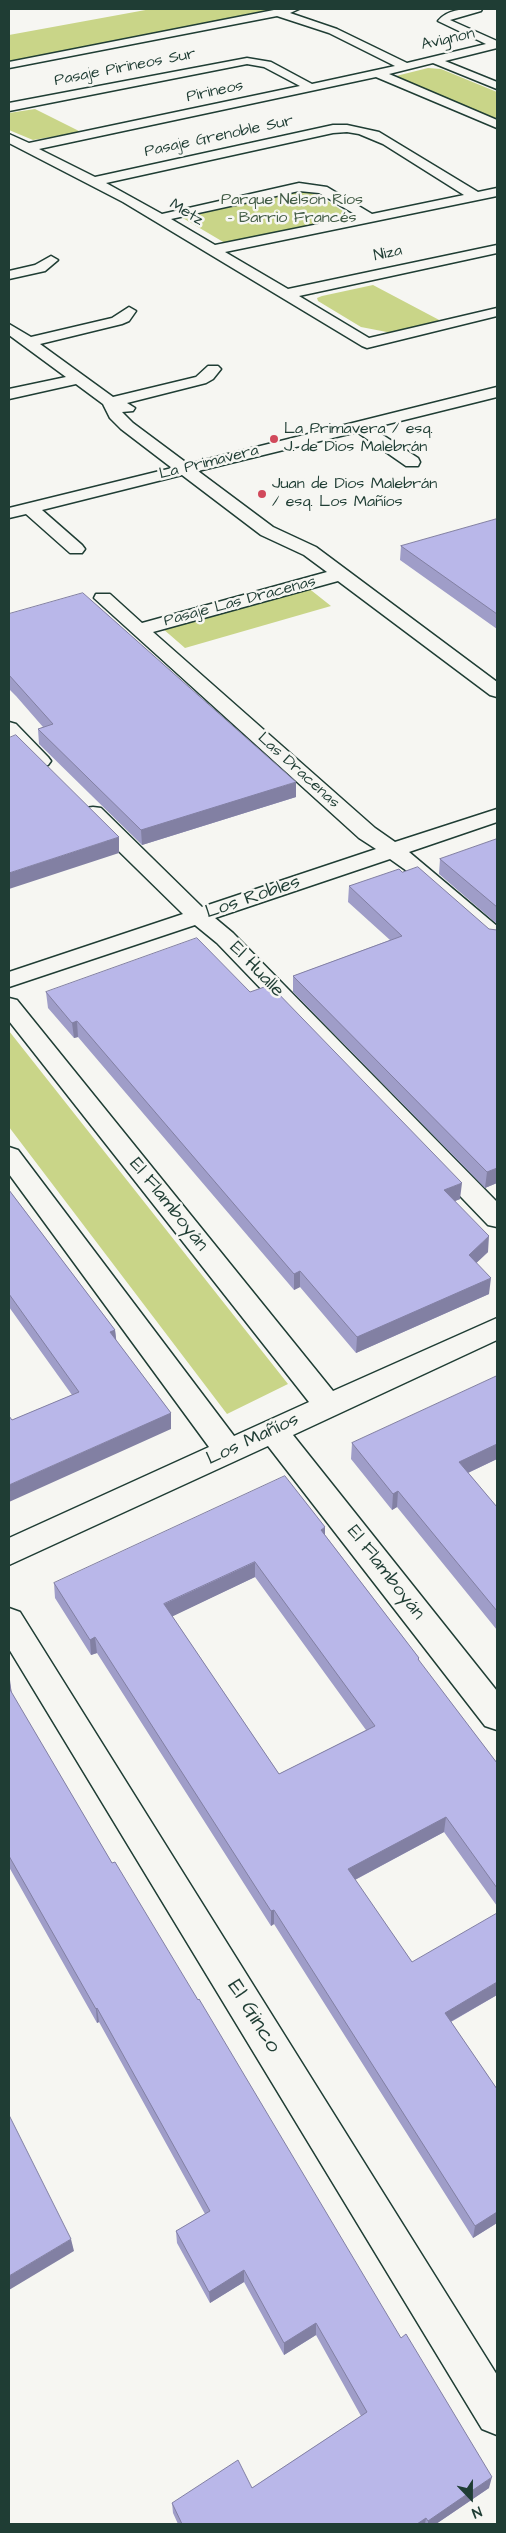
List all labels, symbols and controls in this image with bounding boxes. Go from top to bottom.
street label: Avignon [419,25,477,55]
street label: Pasaje Pirineos Sur [53,45,197,91]
street label: Pirineos [185,77,245,107]
street label: Pasaje Grenoble Sur [143,112,295,162]
park label: Parque Nelson Ríos - Barrio Francés [221,191,363,229]
street label: Metz [166,195,206,231]
street label: Niza [372,242,404,266]
place label: La Primavera / esq. J. de Dios Malebrán [284,420,433,458]
marker: La Primavera / esq. J. de Dios Malebrán [268,433,280,445]
street label: La Primavera [157,441,261,485]
place label: Juan de Dios Malebrán / esq. Los Mañíos [272,475,437,513]
marker: Juan de Dios Malebrán / esq. Los Mañíos [256,488,268,500]
street label: Pasaje Las Dracenas [162,572,318,632]
street label: Las Dracenas [253,729,343,813]
street label: Los Robles [203,871,303,925]
street label: El Hualle [224,937,288,1003]
street label: El Flamboyán [123,1154,213,1256]
street label: Los Mañíos [203,1409,303,1471]
street label: El Flamboyán [341,1521,429,1625]
street label: El Ginco [220,1976,286,2058]
north arrow [446,2473,496,2523]
text: N [469,2501,484,2523]

